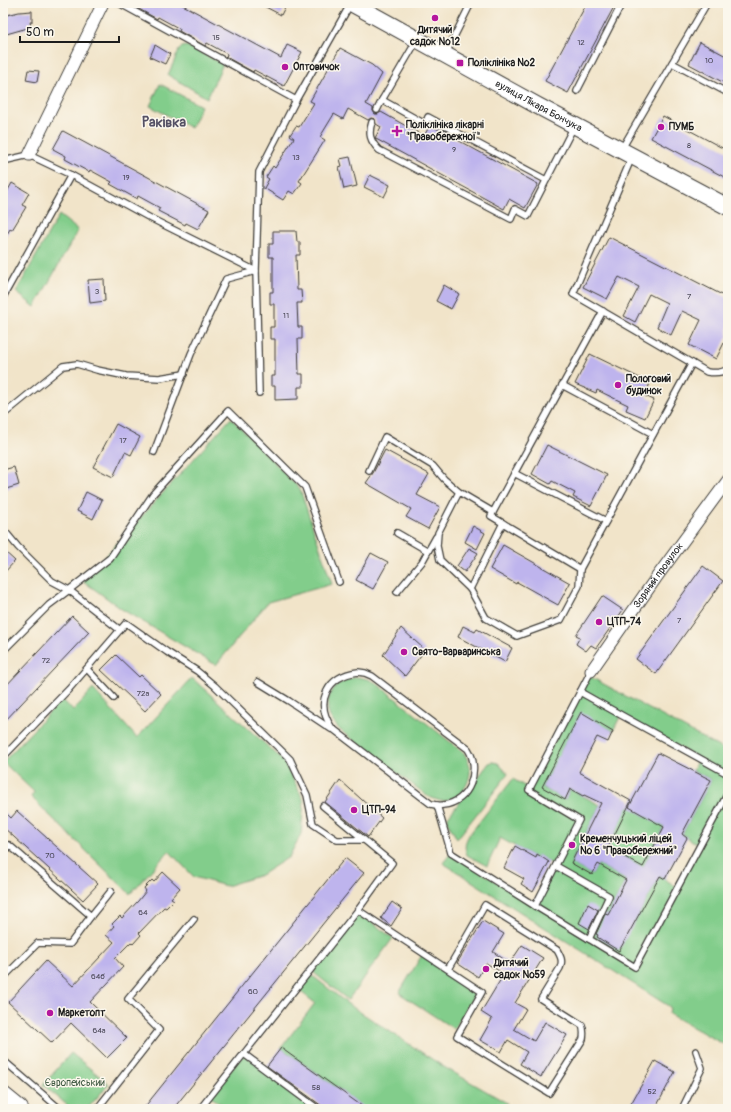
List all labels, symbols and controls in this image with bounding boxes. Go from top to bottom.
marker: Дитячий садок №12 [430,13,440,23]
scale bar [20,18,119,44]
place label: Дитячий садок №12 [409,24,460,48]
text: 50 m [26,25,54,40]
house number: 15 [212,33,220,42]
house number: 12 [577,38,585,47]
house number: 10 [705,56,714,65]
place label: Поліклініка №2 [468,57,535,69]
marker: Поліклініка №2 [455,58,465,68]
place label: Оптовичок [293,61,341,73]
marker: Оптовичок [280,62,290,72]
street label: вулиця Лікаря Бончука [493,78,584,134]
district label: Раківка [142,114,186,131]
place label: Поліклініка лікарні "Правобережної" [406,119,484,143]
place label: ПУМБ [669,121,694,133]
marker: ПУМБ [656,122,666,132]
marker: Поліклініка лікарні "Правобережної" [391,125,403,137]
house number: 8 [687,141,691,150]
house number: 9 [452,145,456,154]
house number: 13 [292,153,300,162]
house number: 19 [122,173,130,182]
house number: 3 [95,287,100,296]
house number: 7 [687,292,692,301]
house number: 11 [283,311,289,320]
place label: Пологовий будинок [626,373,671,397]
marker: Пологовий будинок [613,380,623,390]
house number: 17 [119,436,127,445]
street label: Зоряний провулок [631,540,686,610]
place label: ЦТП-74 [607,616,641,628]
house number: 7 [677,616,682,625]
marker: ЦТП-74 [594,617,604,627]
place label: Свято-Варваринська [412,646,501,658]
marker: Свято-Варваринська [399,647,409,657]
house number: 72 [42,656,51,665]
house number: 72а [137,689,149,698]
place label: ЦТП-94 [362,804,396,816]
marker: ЦТП-94 [349,805,359,815]
place label: Кременчуцький ліцей № 6 "Правобережний" [580,833,677,857]
marker: Кременчуцький ліцей № 6 "Правобережний" [567,840,577,850]
house number: 70 [45,851,55,860]
house number: 64 [138,908,148,917]
place label: Дитячий садок №59 [493,957,545,981]
marker: Дитячий садок №59 [481,964,491,974]
house number: 64б [91,972,105,981]
house number: 60 [248,987,259,996]
place label: Маркетопт [58,1007,106,1019]
marker: Маркетопт [45,1008,55,1018]
house number: 64а [92,1026,106,1035]
park label: Європейський [45,1077,105,1089]
house number: 58 [312,1083,320,1092]
house number: 52 [648,1087,657,1096]

